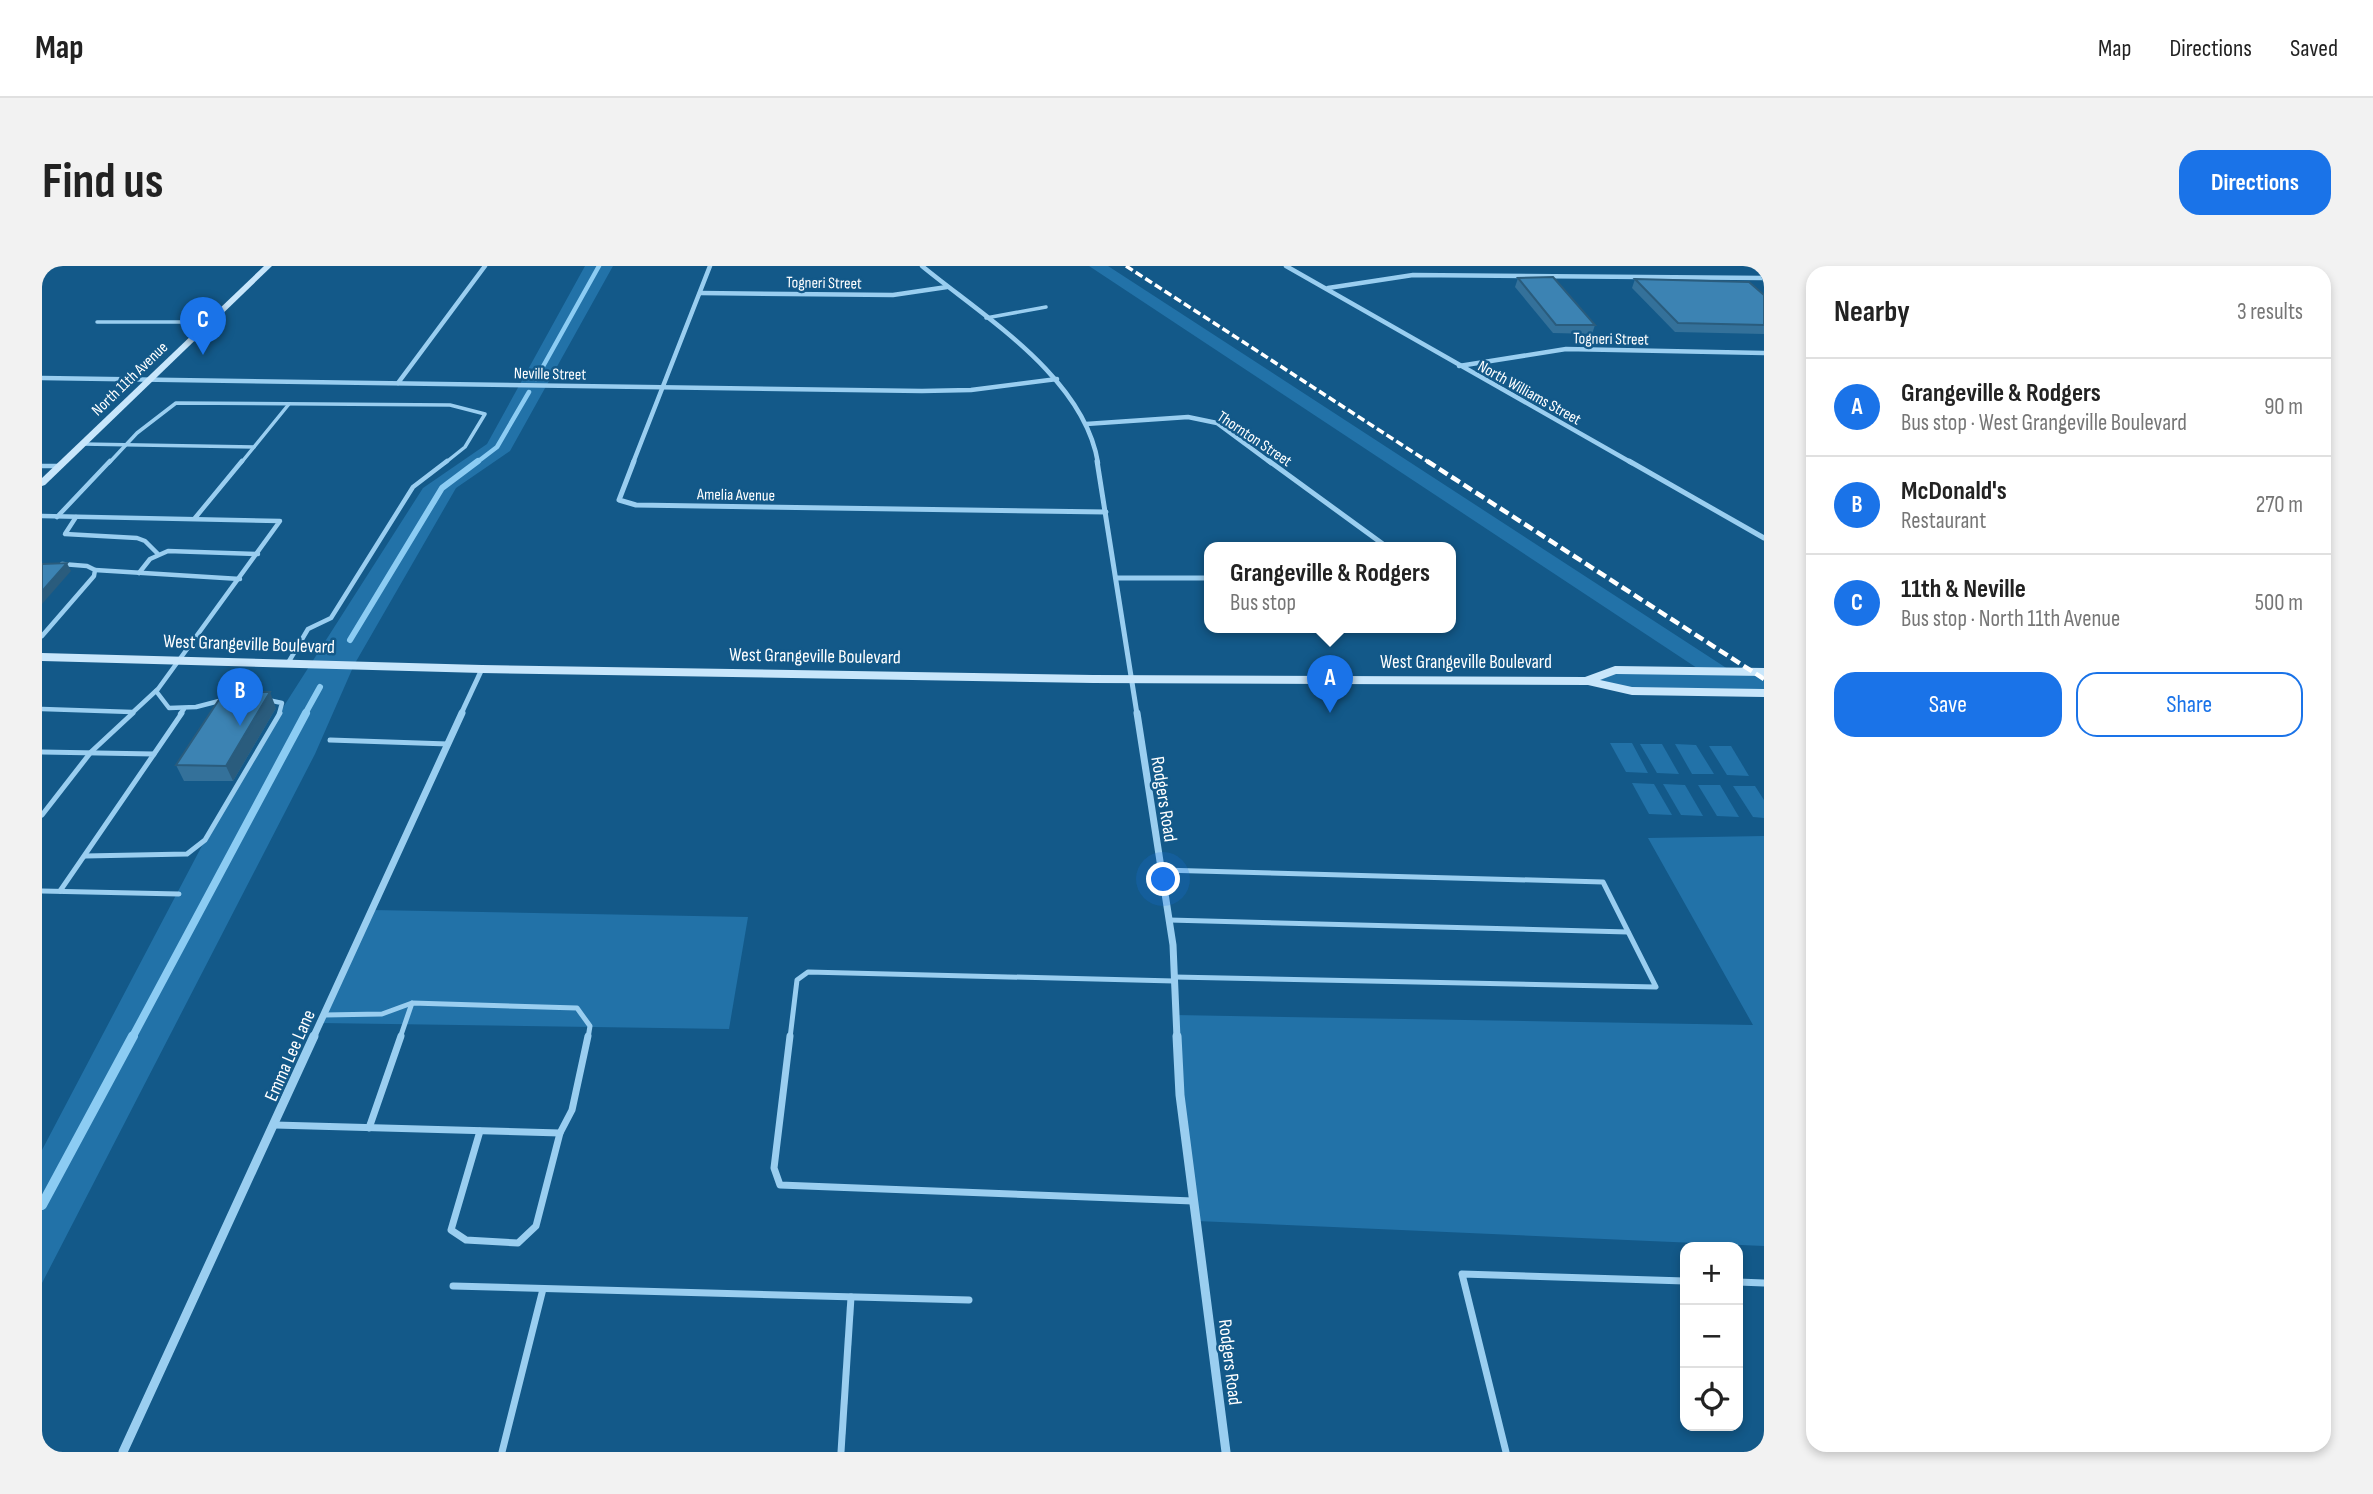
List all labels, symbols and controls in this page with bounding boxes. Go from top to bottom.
text: Map [35,28,84,68]
text: Map [2098,34,2131,63]
text: Directions [2169,34,2252,63]
text: Saved [2290,34,2338,63]
button: Directions [2179,150,2331,215]
text: Find us [42,153,164,212]
street label: Togneri Street [786,273,862,294]
text: Nearby [1834,294,1910,330]
pin: C [180,297,226,355]
text: 3 results [2237,298,2303,326]
street label: Togneri Street [1573,329,1649,350]
street label: North 11th Avenue [88,338,172,420]
street label: North Williams Street [1474,357,1584,430]
street label: Neville Street [514,364,586,385]
text: Grangeville & Rodgers [1901,378,2101,409]
text: A [1852,393,1862,421]
text: 90 m [2264,393,2303,421]
street label: Thornton Street [1213,407,1295,471]
text: Bus stop · West Grangeville Boulevard [1901,409,2187,437]
text: McDonald's [1901,476,2007,507]
street label: Amelia Avenue [696,485,775,506]
text: B [1852,491,1862,519]
text: 270 m [2256,491,2303,519]
text: Restaurant [1901,507,1986,535]
popup [1204,542,1456,633]
text: Grangeville & Rodgers [1230,558,1430,589]
text: 11th & Neville [1901,574,2026,605]
text: Bus stop [1230,589,1296,617]
text: C [1851,589,1863,617]
text: 500 m [2255,589,2303,617]
text: Bus stop · North 11th Avenue [1901,605,2120,633]
street label: West Grangeville Boulevard [163,630,335,659]
street label: West Grangeville Boulevard [729,644,901,669]
street label: West Grangeville Boulevard [1380,651,1552,674]
pin: A [1307,655,1353,713]
pin: B [217,668,263,726]
button: Save [1834,672,2062,737]
button: Share [2076,672,2303,737]
street label: Rodgers Road [1145,755,1182,844]
your location [1146,862,1180,896]
street label: Emma Lee Lane [260,1006,321,1105]
map controls [1680,1242,1743,1431]
button: + [1680,1242,1743,1305]
button: − [1680,1305,1743,1368]
street label: Rodgers Road [1213,1318,1246,1406]
button: locate [1680,1368,1743,1431]

